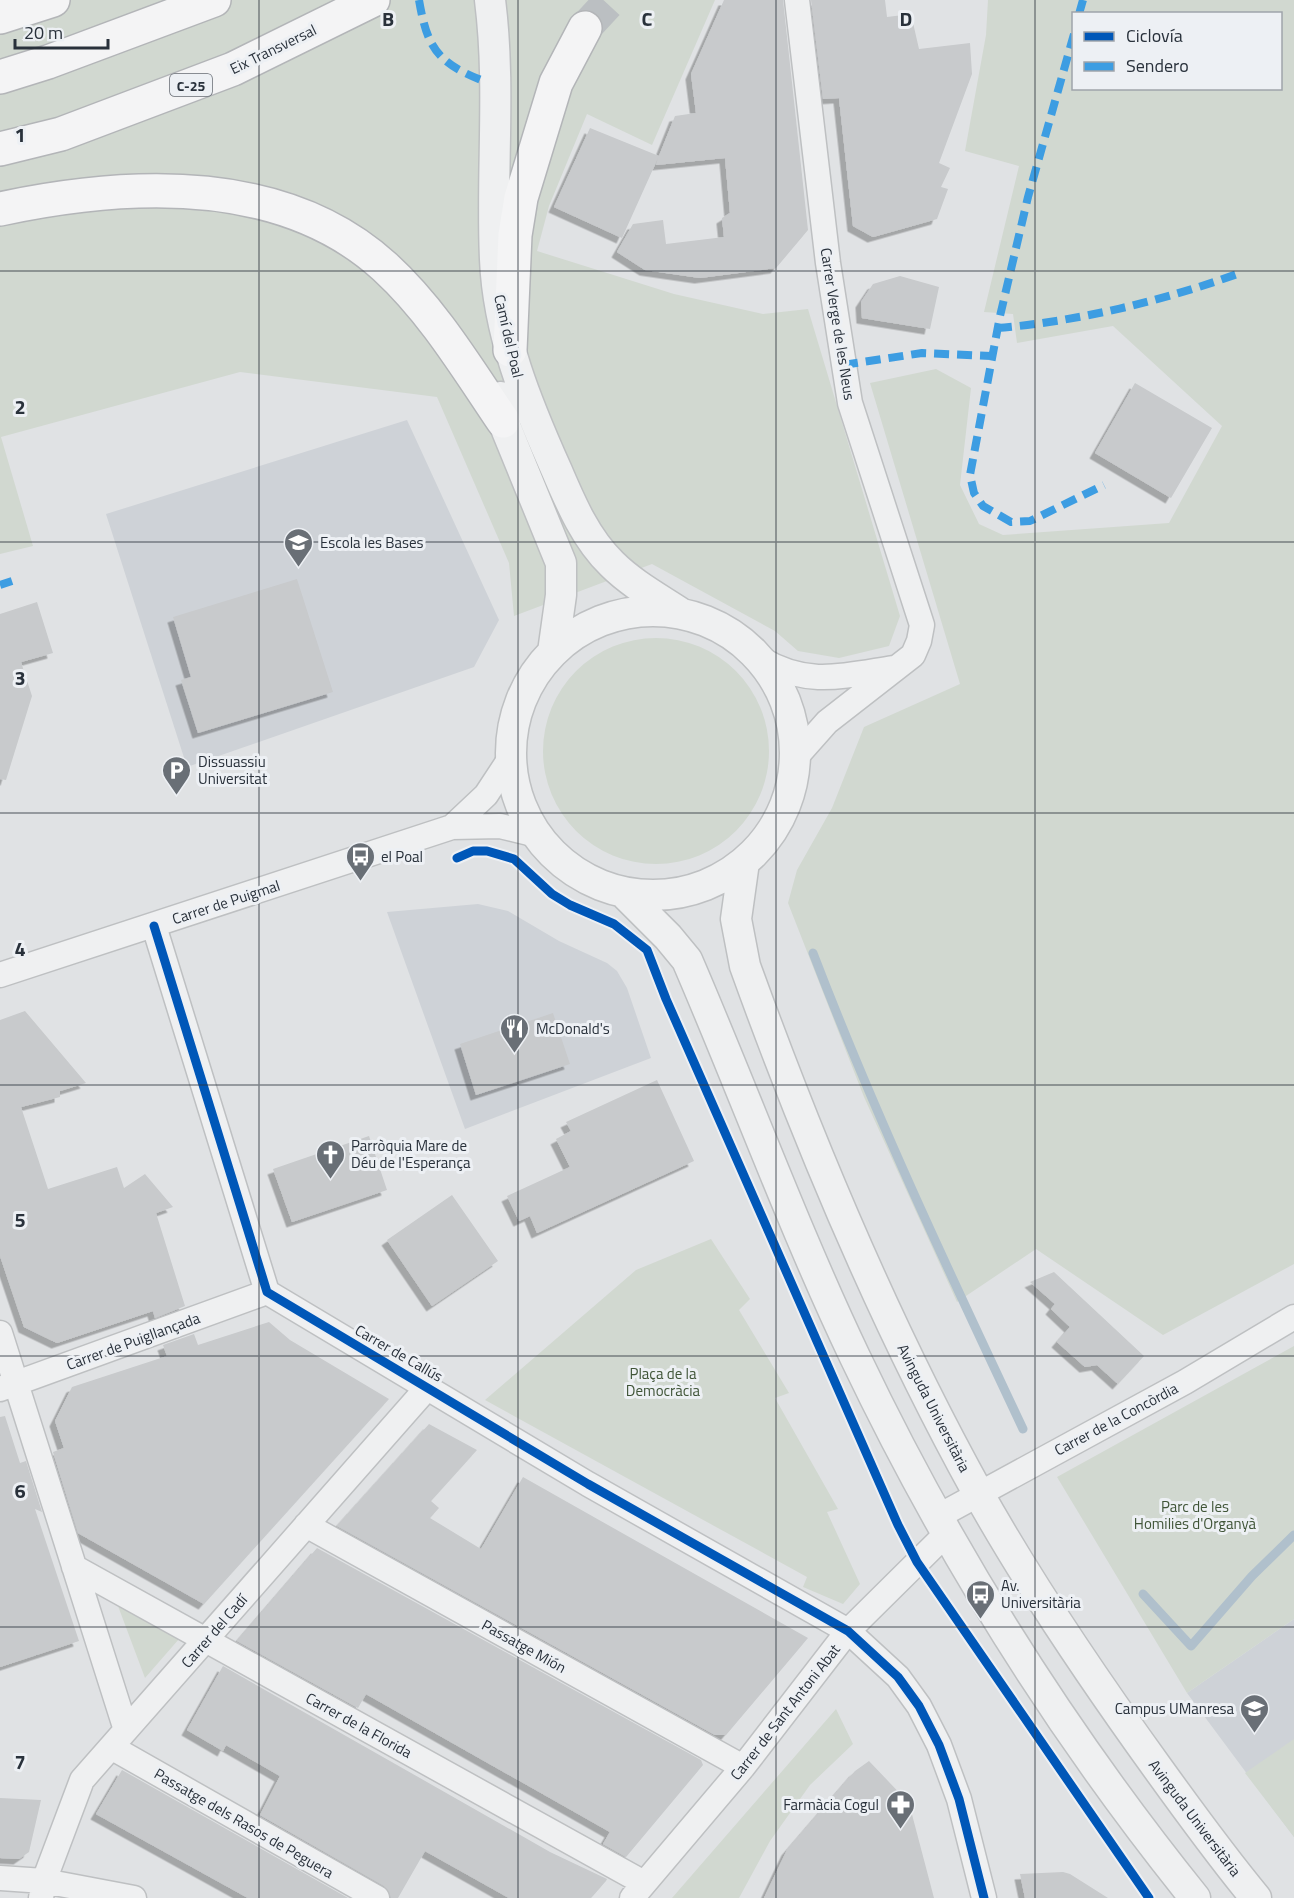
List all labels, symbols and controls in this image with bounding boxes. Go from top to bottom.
text: B [382,3,394,34]
text: C [642,3,653,34]
text: D [900,3,912,34]
scale bar [15,12,108,50]
legend [1072,12,1282,90]
street label: Eix Transversal [226,18,320,80]
text: 20 m [24,19,63,46]
text: Ciclovía [1126,22,1183,49]
text: Sendero [1126,52,1189,79]
road number: C-25 [170,74,212,96]
text: 1 [14,119,26,150]
street label: Carrer Verge de les Neus [815,246,861,402]
street label: Camí del Poal [488,292,530,380]
text: 2 [14,391,26,422]
school or university icon: Escola les Bases [283,526,315,568]
place label: Escola les Bases [320,531,424,554]
text: 3 [14,662,26,693]
place label: Dissuassiu Universitat [198,750,268,790]
parking icon: Dissuassiu Universitat [161,754,193,796]
bus stop icon: el Poal [344,840,376,882]
place label: el Poal [381,845,423,868]
street label: Carrer de Puigmal [169,874,283,930]
text: 4 [14,933,26,964]
restaurant icon: McDonald's [499,1012,531,1054]
place label: McDonald's [536,1017,610,1040]
place label: Parròquia Mare de Déu de l'Esperança [351,1134,471,1174]
church icon: Parròquia Mare de Déu de l'Esperança [314,1138,346,1180]
text: 5 [14,1204,26,1235]
street label: Carrer de Puigllançada [63,1306,203,1376]
street label: Carrer de Callús [351,1318,447,1388]
street label: Avinguda Universitària [892,1340,977,1477]
park label: Plaça de la Democràcia [626,1362,701,1402]
street label: Carrer de la Concòrdia [1050,1376,1182,1461]
text: 6 [14,1475,26,1506]
park label: Parc de les Homilies d'Organyà [1134,1495,1257,1535]
place label: Av. Universitària [1001,1574,1081,1614]
bus stop icon: Av. Universitària [964,1578,996,1620]
street label: Carrer del Cadí [175,1588,254,1673]
street label: Passatge Mión [478,1613,570,1679]
street label: Carrer de Sant Antoni Abat [724,1638,846,1785]
street label: Carrer de la Florida [302,1686,417,1764]
school or university icon: Campus UManresa [1239,1692,1271,1734]
place label: Campus UManresa [1115,1697,1234,1720]
text: 7 [14,1746,26,1777]
street label: Avinguda Universitària [1143,1755,1247,1882]
street label: Passatge dels Rasos de Peguera [150,1762,338,1884]
pharmacy icon: Farmàcia Cogul [884,1788,916,1830]
place label: Farmàcia Cogul [783,1793,879,1816]

